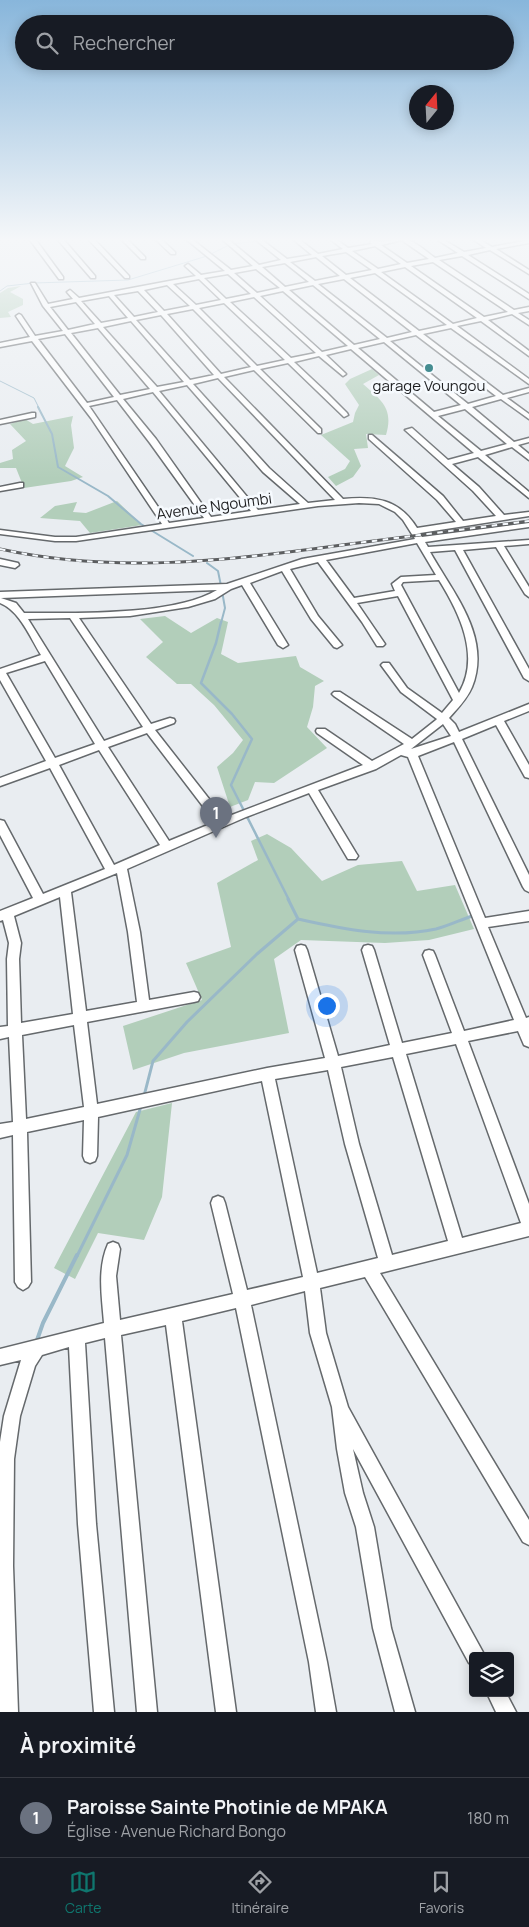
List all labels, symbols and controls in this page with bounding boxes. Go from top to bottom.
search box [15,15,514,70]
icon: search [33,29,61,57]
text: Rechercher [73,30,175,56]
north arrow [409,85,454,130]
marker: garage Voungou [423,362,435,374]
place label: garage Voungou [373,375,485,396]
street label: Avenue Ngoumbi [155,488,273,524]
pin: 1 [200,797,232,838]
your location [314,993,340,1019]
map controls [469,1652,514,1697]
button: layers [469,1652,514,1697]
text: À proximité [20,1731,136,1759]
text: Paroisse Sainte Photinie de MPAKA [67,1794,388,1820]
text: 1 [32,1807,40,1829]
text: 180 m [467,1807,509,1829]
text: Église · Avenue Richard Bongo [67,1820,286,1842]
tab: Carte [65,1868,101,1917]
tab: Itinéraire [231,1868,289,1917]
tab: Favoris [419,1868,464,1917]

